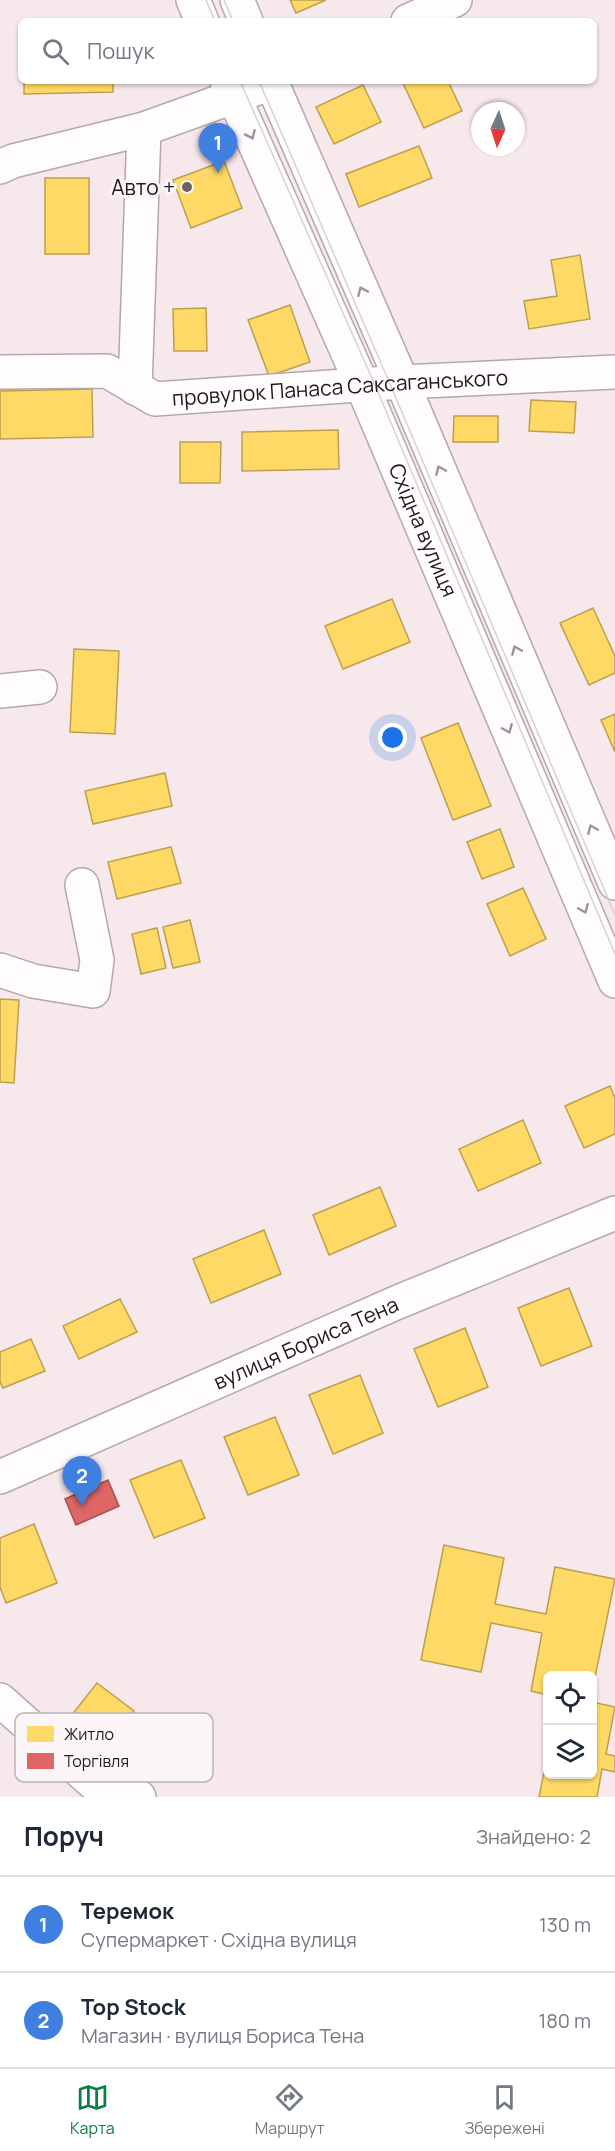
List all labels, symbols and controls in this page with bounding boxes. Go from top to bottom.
search box [18,18,597,84]
icon: search [39,35,72,68]
text: Пошук [87,36,154,66]
north arrow [471,102,525,156]
pin: 1 [198,124,238,173]
one-way arrow [243,128,255,139]
place label: Авто + [111,173,175,201]
marker: Авто + [180,180,194,194]
one-way arrow [358,286,370,297]
street label: провулок Панаса Саксаганського [171,363,509,412]
street label: Східна вулиця [383,459,464,601]
one-way arrow [435,465,447,476]
one-way arrow [511,645,523,656]
your location [378,723,407,752]
one-way arrow [501,723,513,734]
one-way arrow [587,824,599,835]
one-way arrow [577,902,589,913]
street label: вулиця Бориса Тена [209,1290,403,1395]
pin: 2 [62,1456,101,1506]
map controls [543,1671,597,1779]
button: locate [543,1671,597,1725]
legend [15,1713,213,1782]
text: Житло [64,1723,114,1745]
button: layers [543,1725,597,1779]
text: Торгівля [64,1750,129,1772]
text: Поруч [24,1818,104,1854]
text: Знайдено: 2 [476,1823,591,1850]
text: Теремок [81,1896,174,1926]
text: 1 [39,1911,48,1938]
text: 130 m [539,1911,591,1938]
text: Супермаркет · Східна вулиця [81,1926,357,1953]
text: Top Stock [81,1992,186,2022]
text: 2 [38,2007,49,2034]
text: 180 m [538,2007,591,2034]
text: Магазин · вулиця Бориса Тена [81,2022,364,2049]
tab: Карта [70,2081,115,2139]
tab: Маршрут [255,2081,325,2139]
tab: Збережені [465,2081,545,2139]

